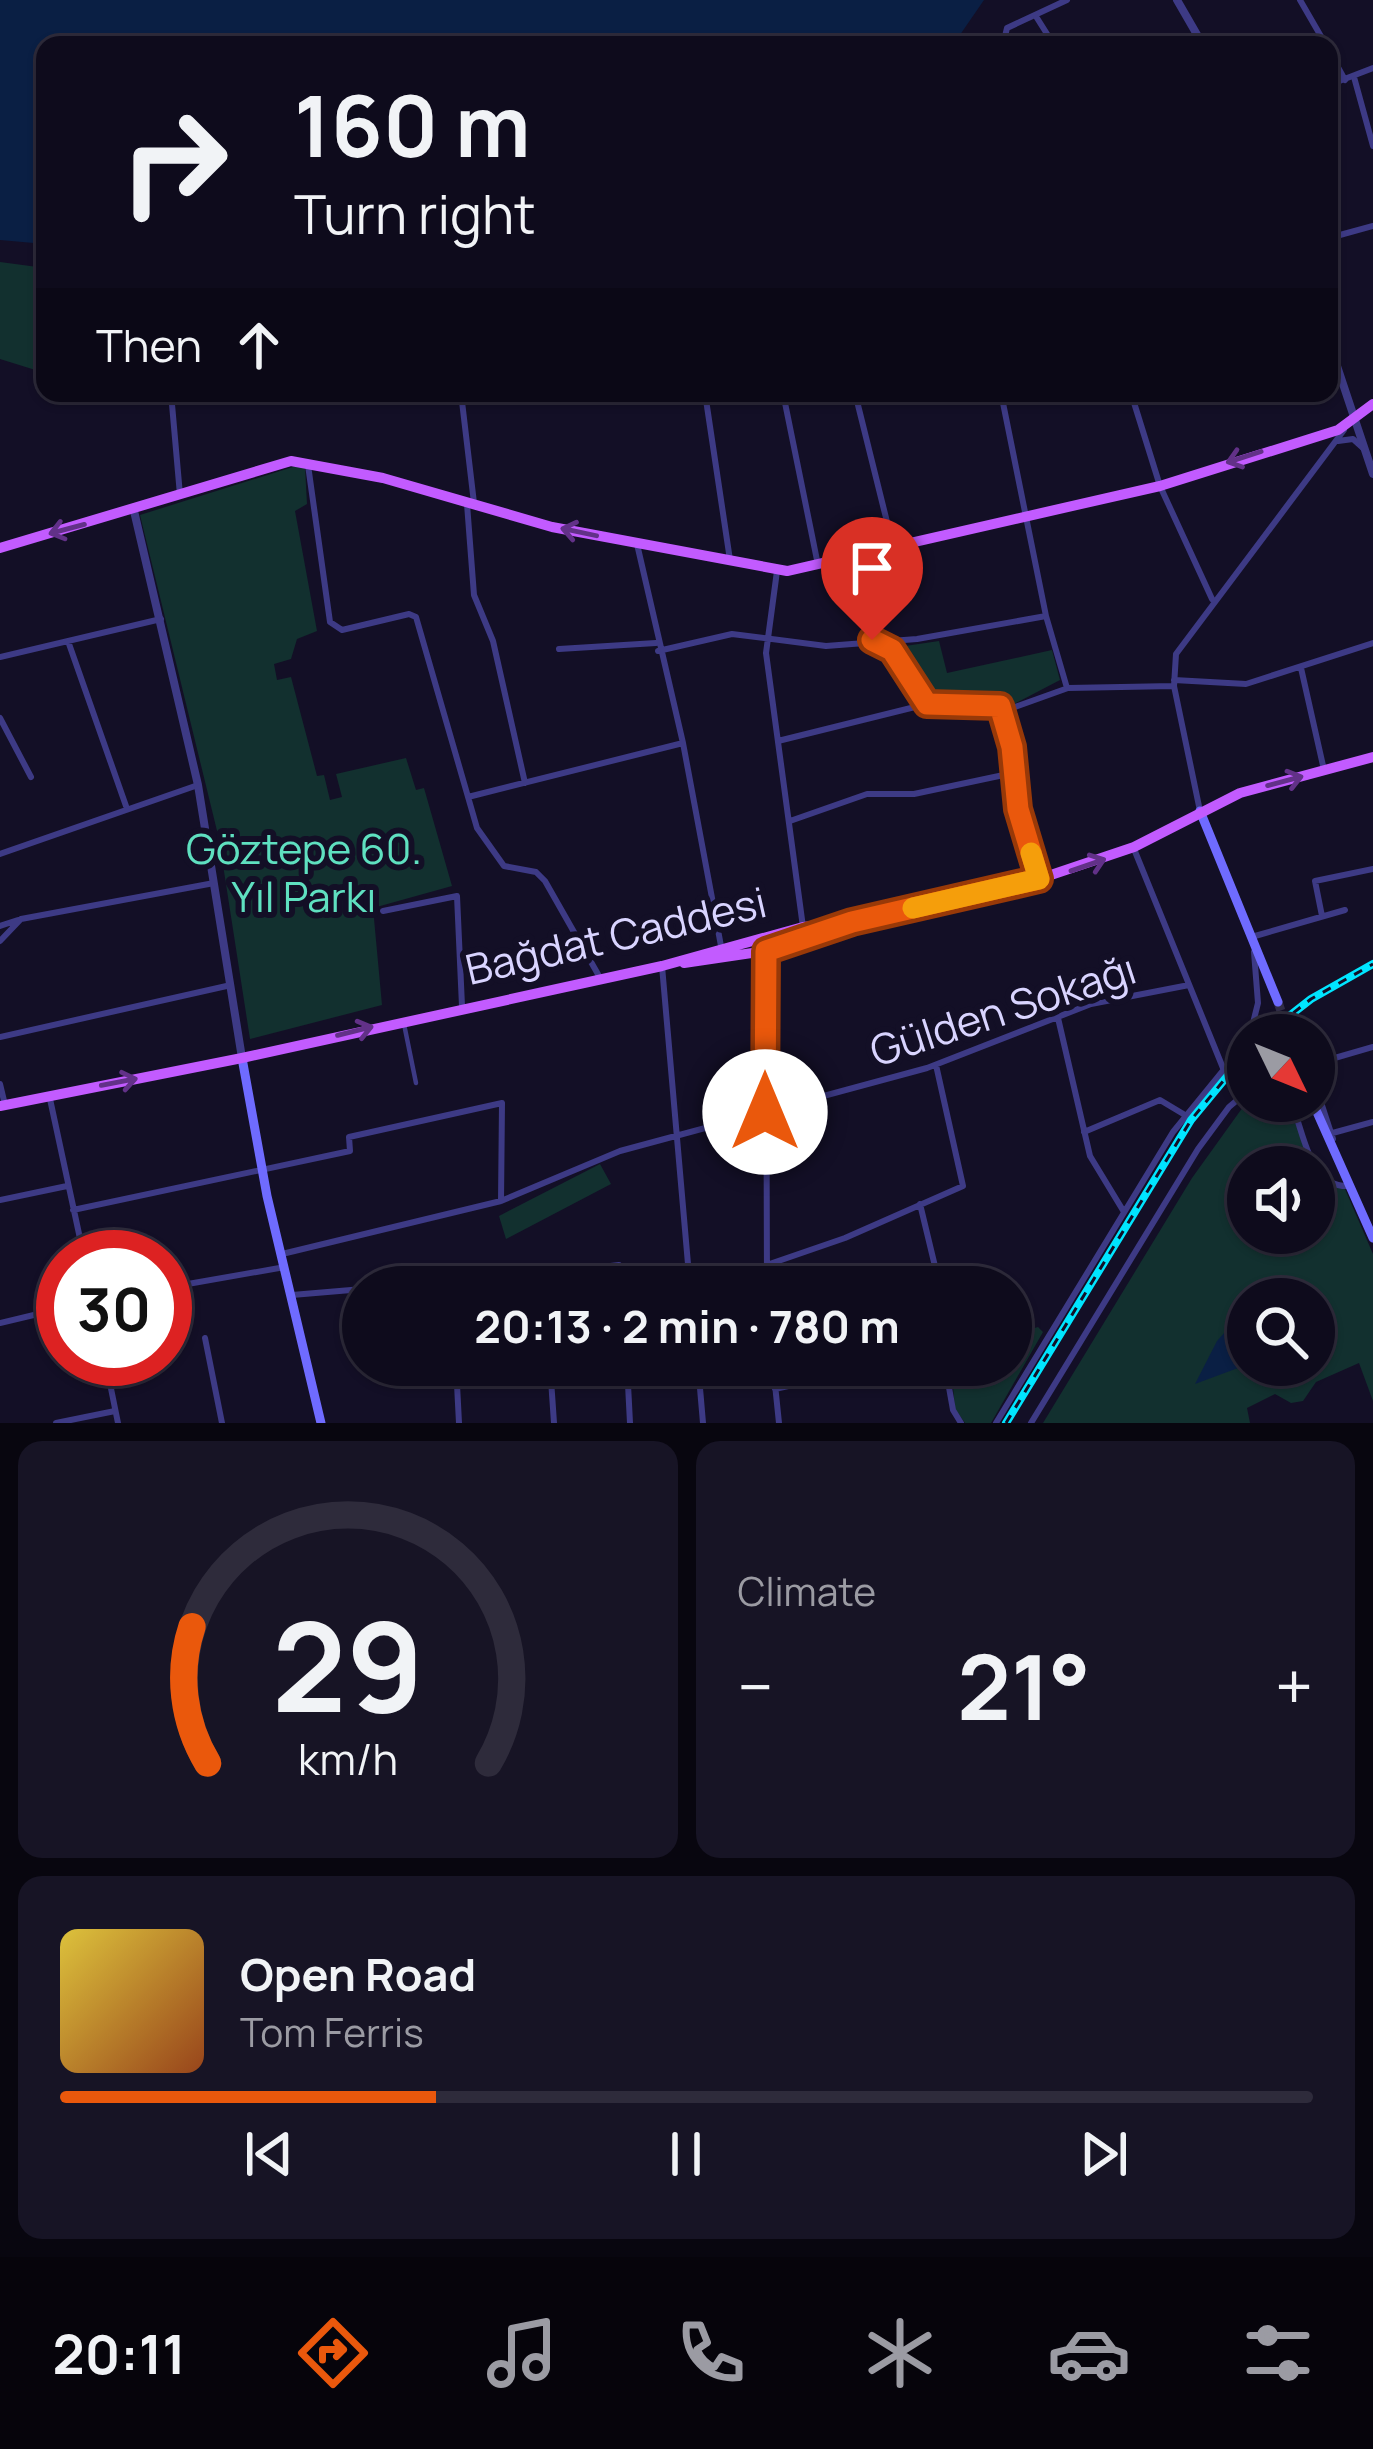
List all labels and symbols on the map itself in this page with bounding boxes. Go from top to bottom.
one-way arrow [1226,448,1264,470]
pin [821,517,923,640]
one-way arrow [48,519,86,541]
one-way arrow [560,520,598,543]
one-way arrow [1266,768,1304,790]
park label: Göztepe 60. Yıl Parkı [186,819,422,925]
one-way arrow [1068,852,1106,874]
street label: Bağdat Caddesi [460,872,772,998]
street label: Gülden Sokağı [862,939,1143,1079]
north arrow [1227,1014,1335,1122]
one-way arrow [336,1019,374,1041]
position arrow [702,1049,828,1175]
one-way arrow [100,1069,138,1092]
speed limit sign: 30 [36,1230,192,1386]

